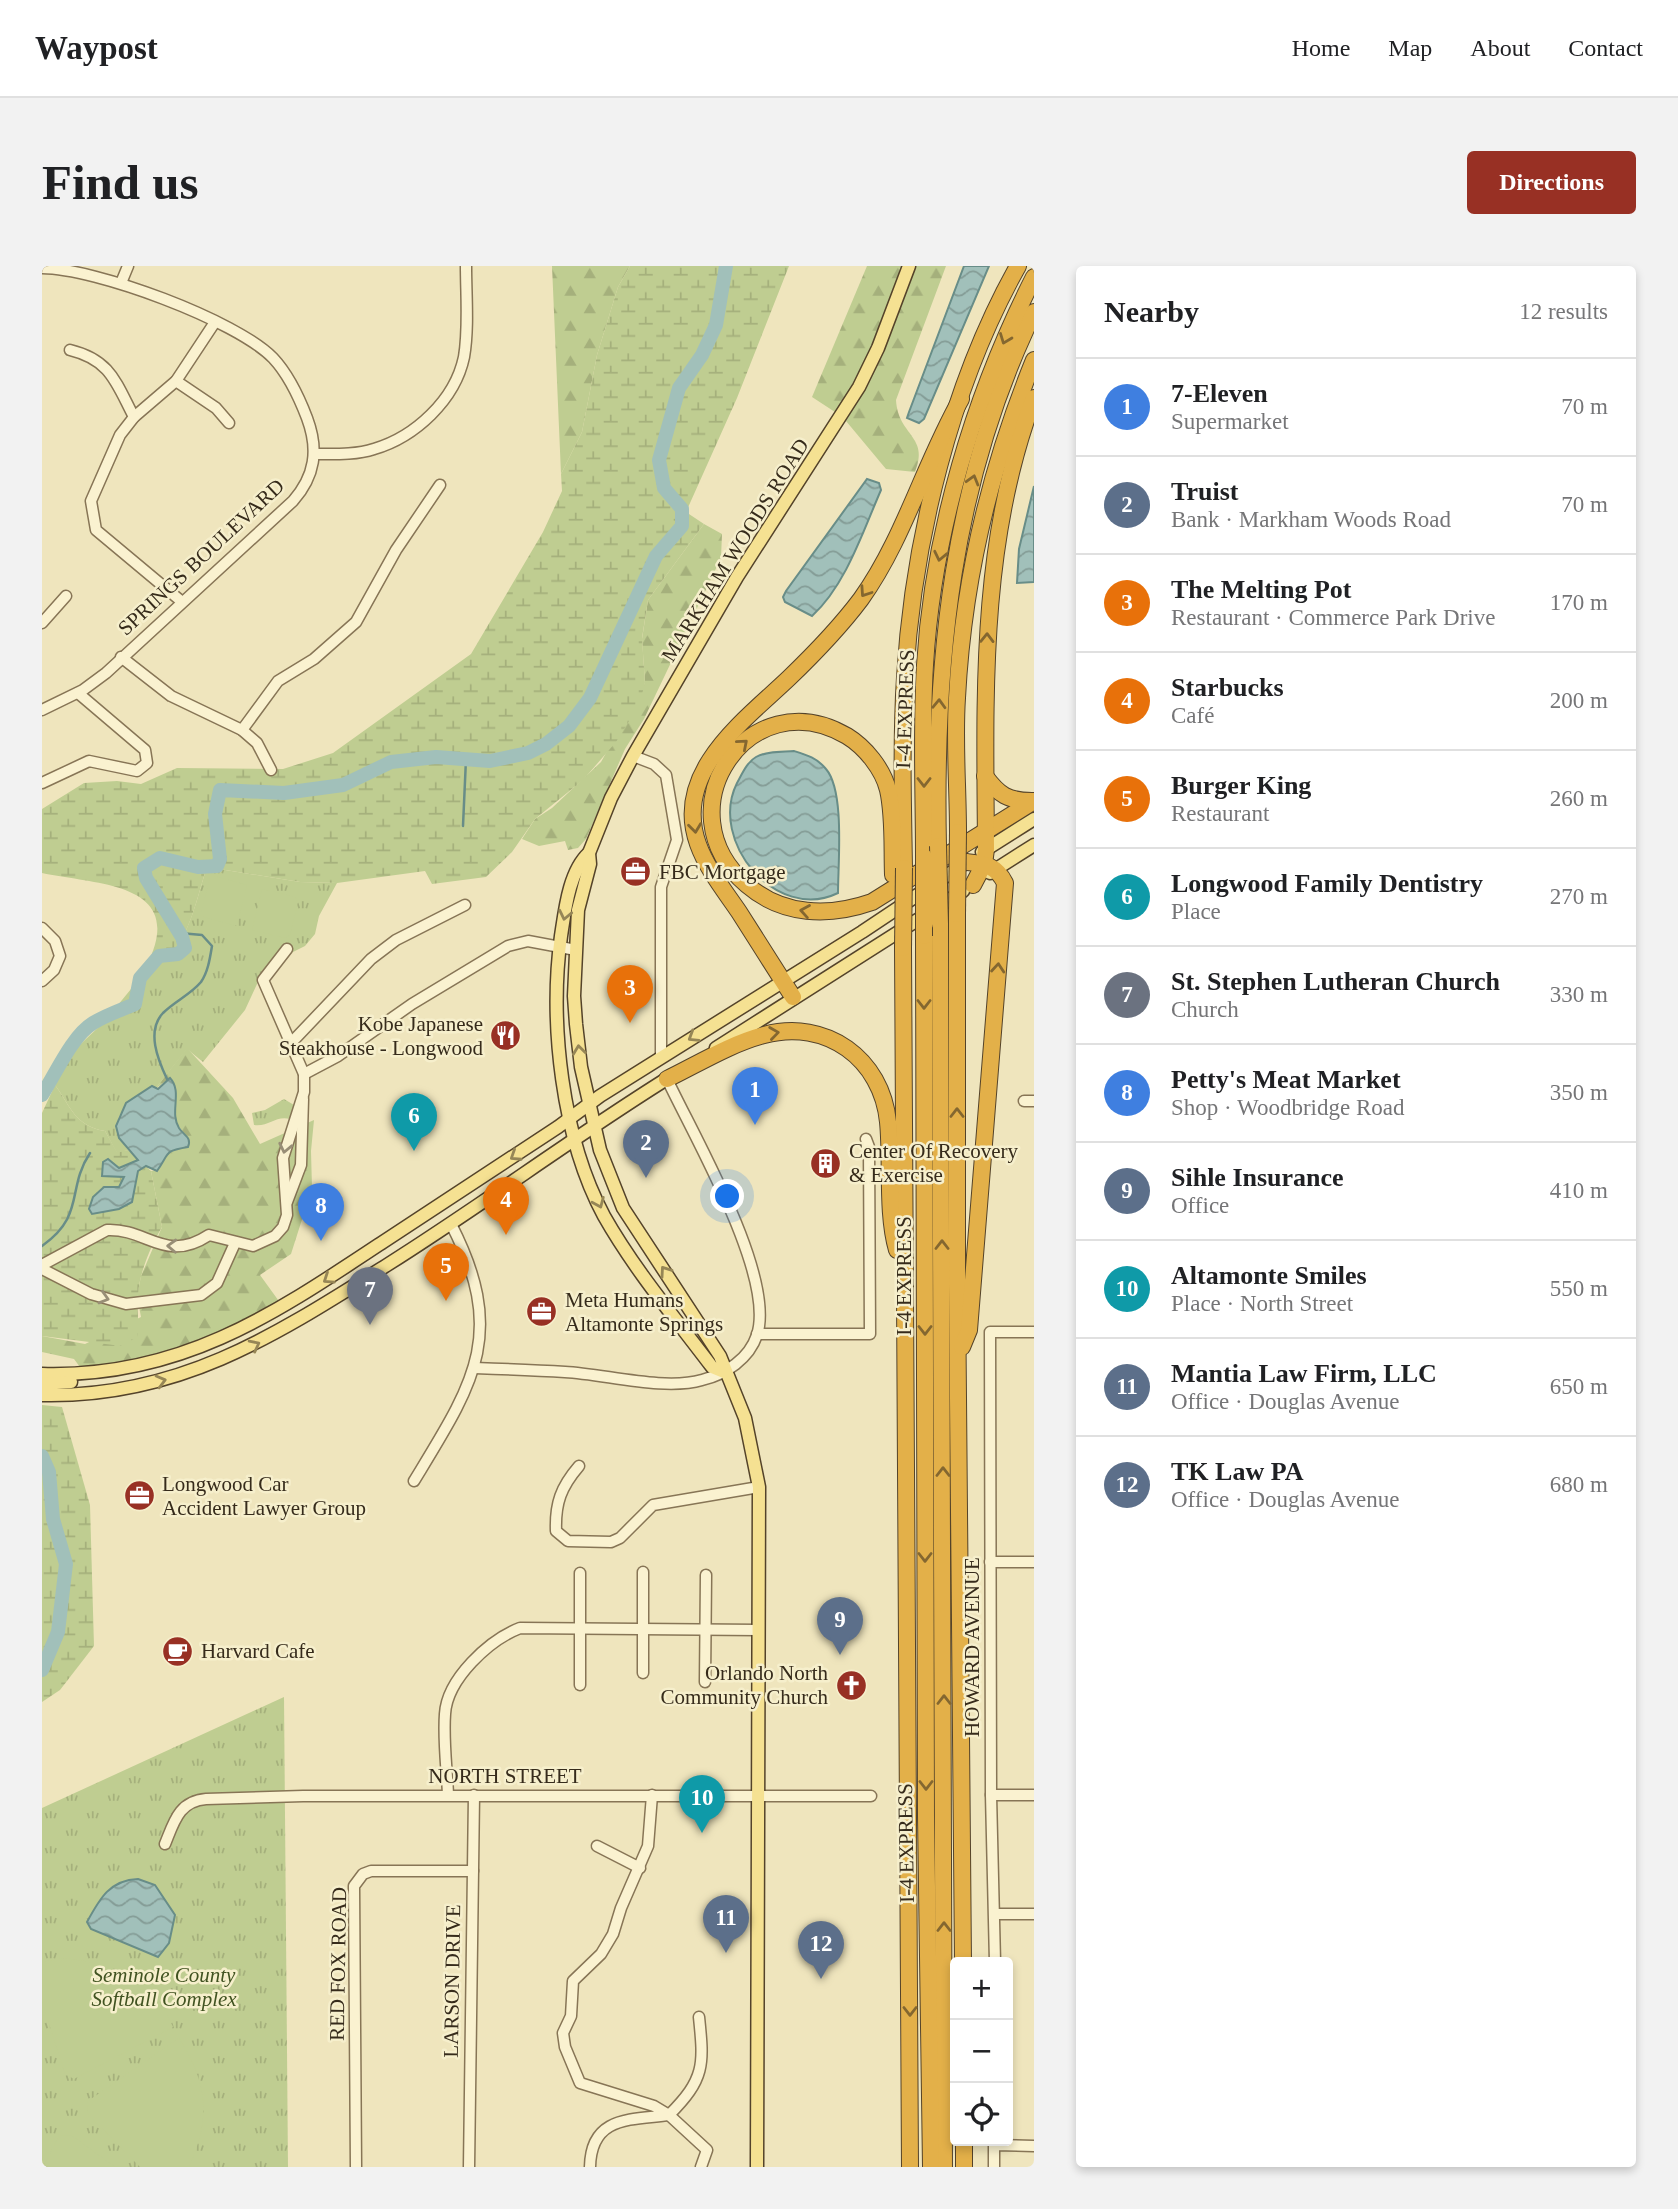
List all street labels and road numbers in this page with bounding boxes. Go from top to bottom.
street label: MARKHAM WOODS ROAD [656,434,814,666]
street label: SPRINGS BOULEVARD [113,474,289,640]
street label: I-4 EXPRESS [891,649,919,769]
street label: I-4 EXPRESS [892,1216,916,1336]
street label: HOWARD AVENUE [960,1557,984,1737]
street label: NORTH STREET [428,1764,582,1788]
street label: I-4 EXPRESS [893,1783,919,1903]
street label: RED FOX ROAD [325,1887,351,2041]
street label: LARSON DRIVE [439,1904,465,2058]

